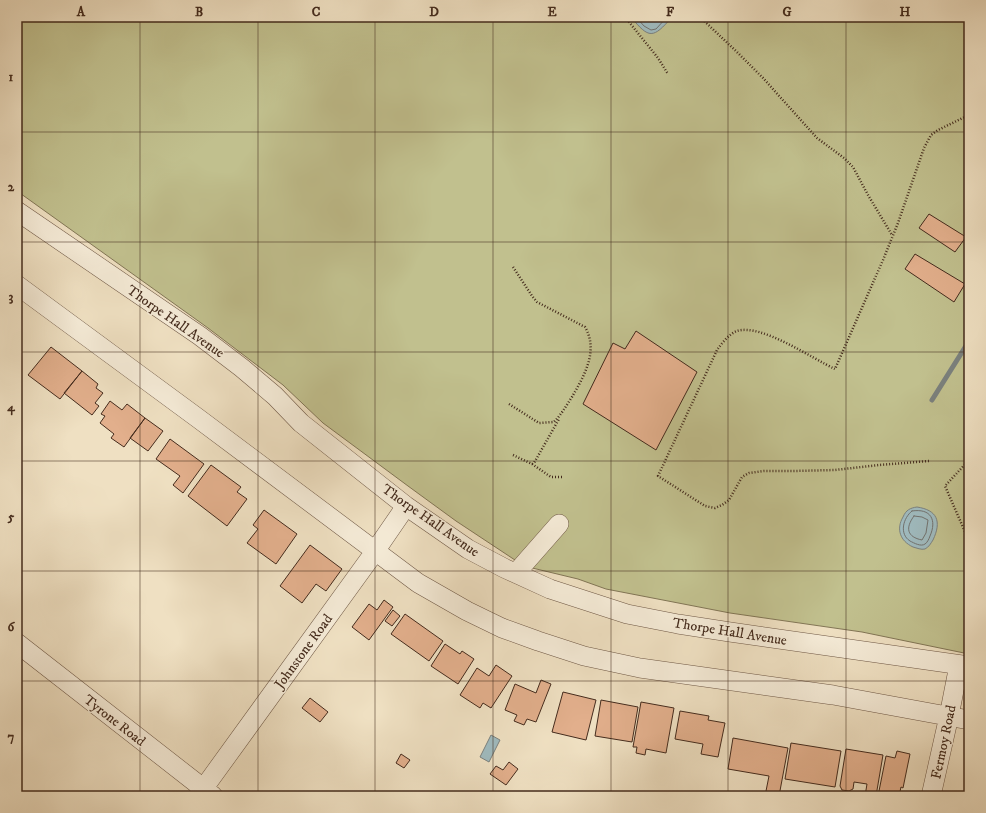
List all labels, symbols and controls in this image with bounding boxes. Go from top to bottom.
text: A [76,4,86,20]
text: B [195,4,203,20]
text: C [312,4,321,20]
text: D [429,4,439,20]
text: E [547,4,557,20]
text: F [666,4,675,20]
text: G [782,4,792,20]
text: H [900,4,911,20]
text: 1 [9,69,14,85]
text: 2 [8,179,15,195]
street label: Thorpe Hall Avenue [123,281,228,362]
text: 3 [9,289,14,305]
text: 4 [6,399,15,416]
street label: Thorpe Hall Avenue [378,480,483,561]
text: 5 [7,509,15,525]
street label: Johnstone Road [270,611,337,694]
street label: Thorpe Hall Avenue [672,614,788,650]
text: 6 [8,619,16,635]
street label: Tyrone Road [80,691,149,751]
street label: Fermoy Road [927,704,961,781]
text: 7 [8,729,15,745]

